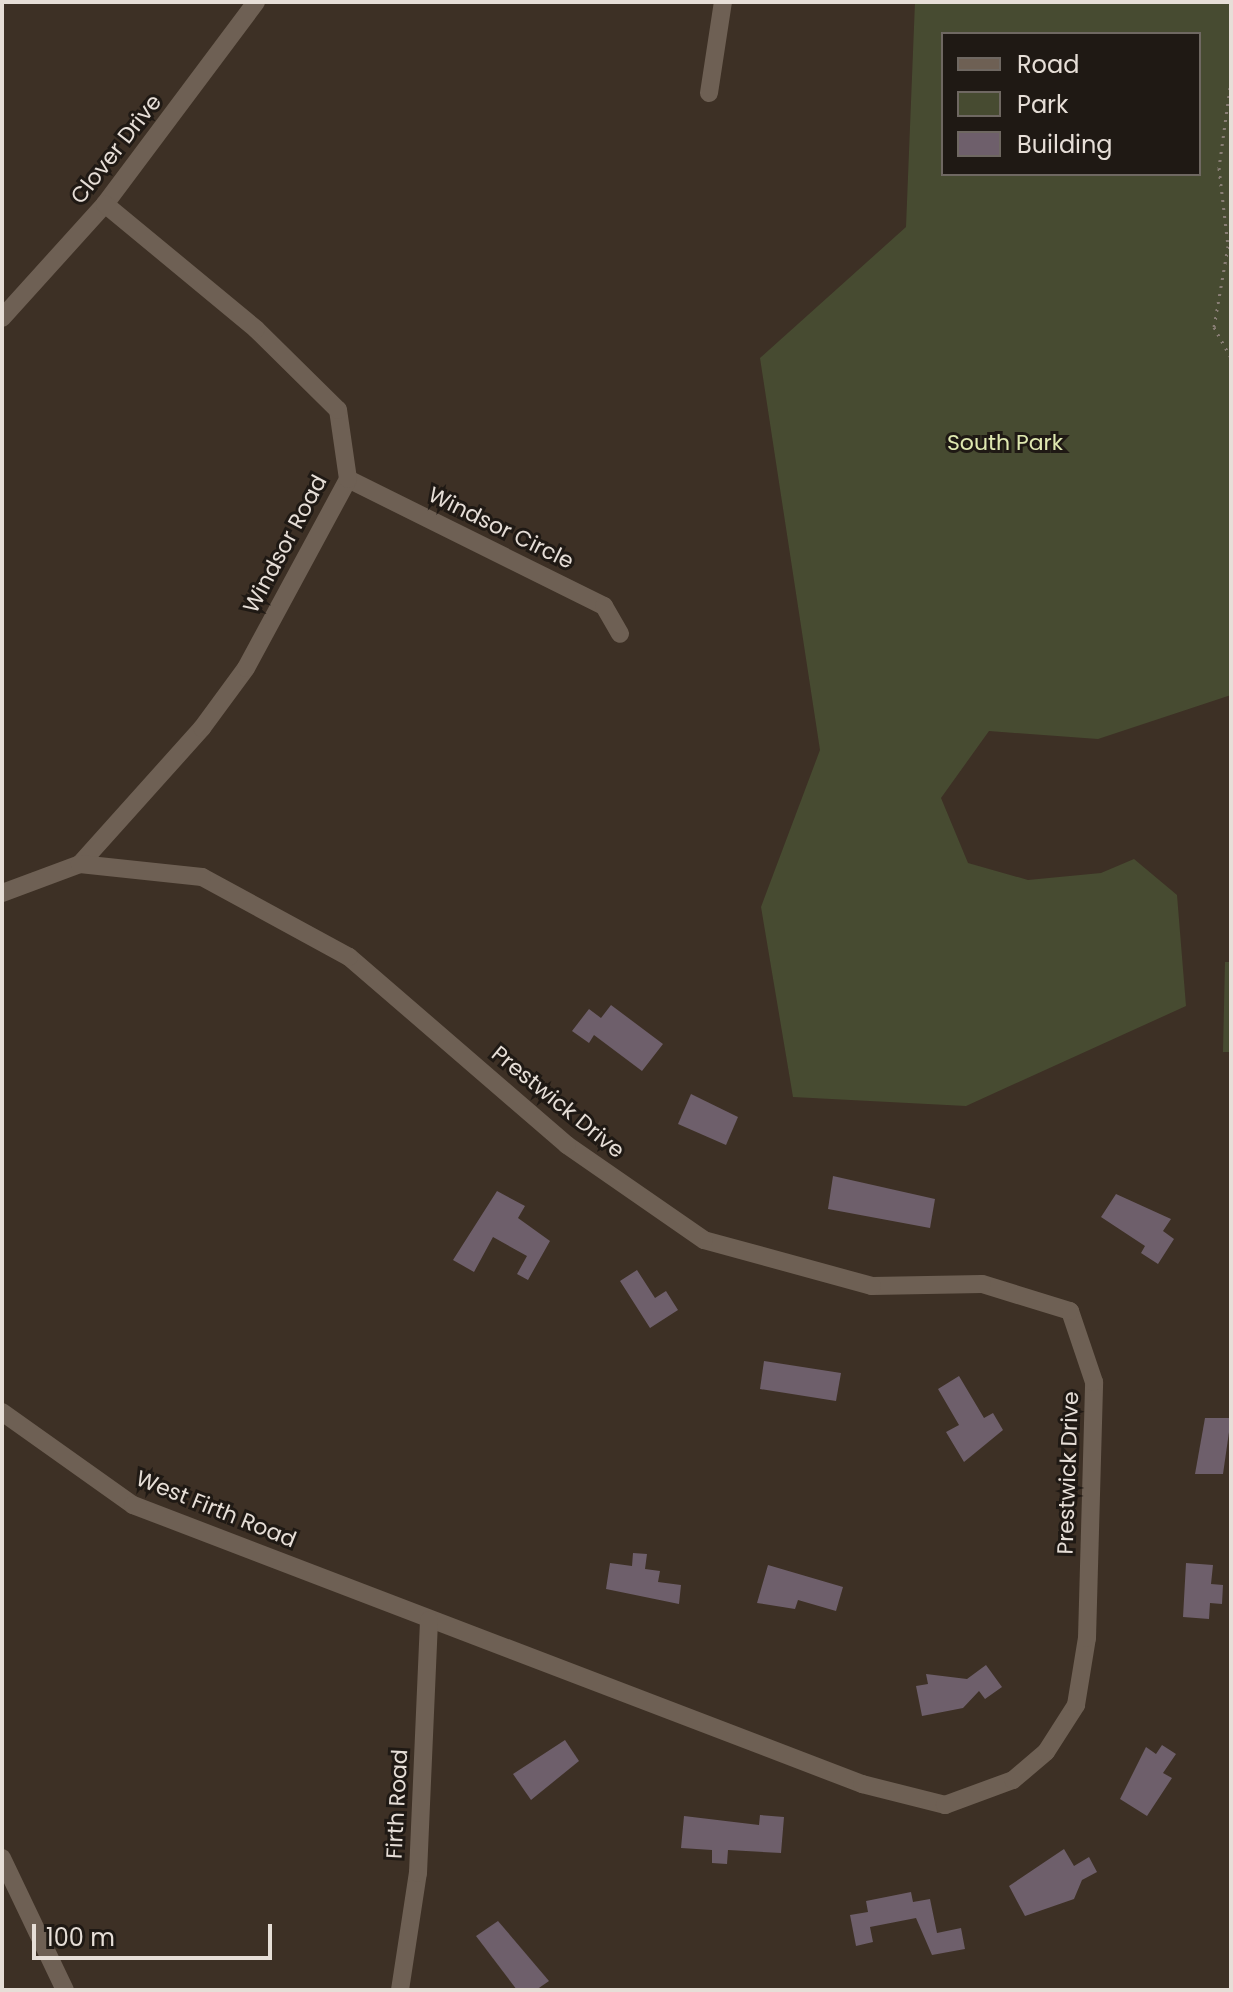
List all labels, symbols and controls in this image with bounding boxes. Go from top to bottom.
legend [941,32,1201,176]
text: Road [1017,48,1079,81]
text: Park [1017,88,1068,121]
street label: Clover Drive [65,89,167,209]
text: Building [1017,128,1113,161]
park label: South Park [947,430,1063,456]
street label: Windsor Road [238,470,332,618]
street label: Windsor Circle [424,481,578,575]
street label: Prestwick Drive [486,1040,630,1164]
street label: Prestwick Drive [1052,1391,1084,1555]
street label: West Firth Road [132,1465,300,1553]
street label: Firth Road [381,1748,413,1860]
scale bar [36,1908,276,1958]
text: 100 m [46,1921,115,1954]

